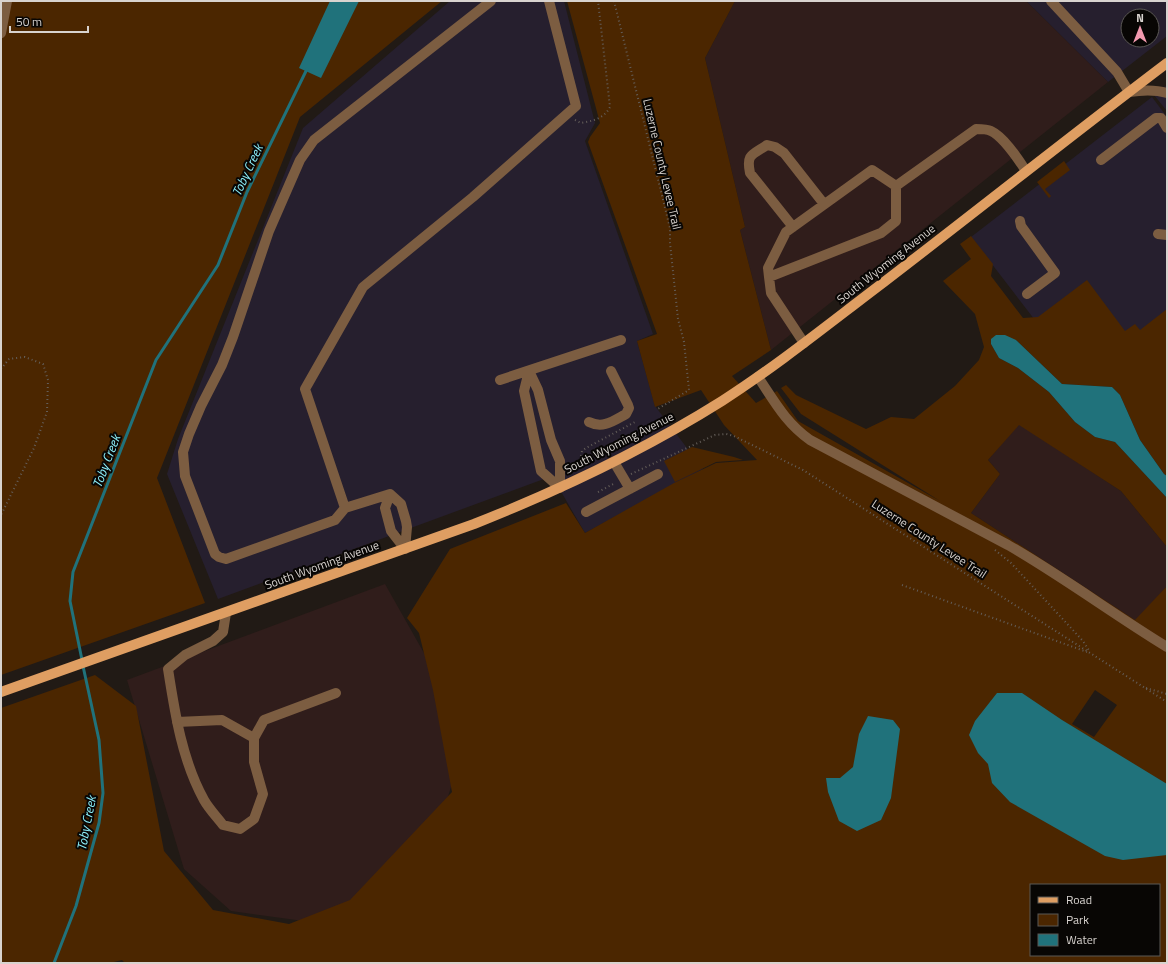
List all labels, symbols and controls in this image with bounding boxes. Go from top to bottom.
scale bar [10,8,88,34]
north arrow [1120,8,1160,48]
text: N [1136,10,1144,26]
text: 50 m [16,12,42,31]
street label: Luzerne County Levee Trail [638,96,687,231]
water label: Toby Creek [226,139,269,199]
street label: South Wyoming Avenue [832,219,939,308]
street label: South Wyoming Avenue [561,407,677,478]
water label: Toby Creek [87,430,126,490]
street label: Luzerne County Levee Trail [868,494,991,583]
street label: South Wyoming Avenue [262,535,382,594]
water label: Toby Creek [71,792,101,852]
legend [1030,884,1160,956]
text: Road [1066,890,1092,909]
text: Park [1066,910,1089,929]
text: Water [1066,930,1097,949]

